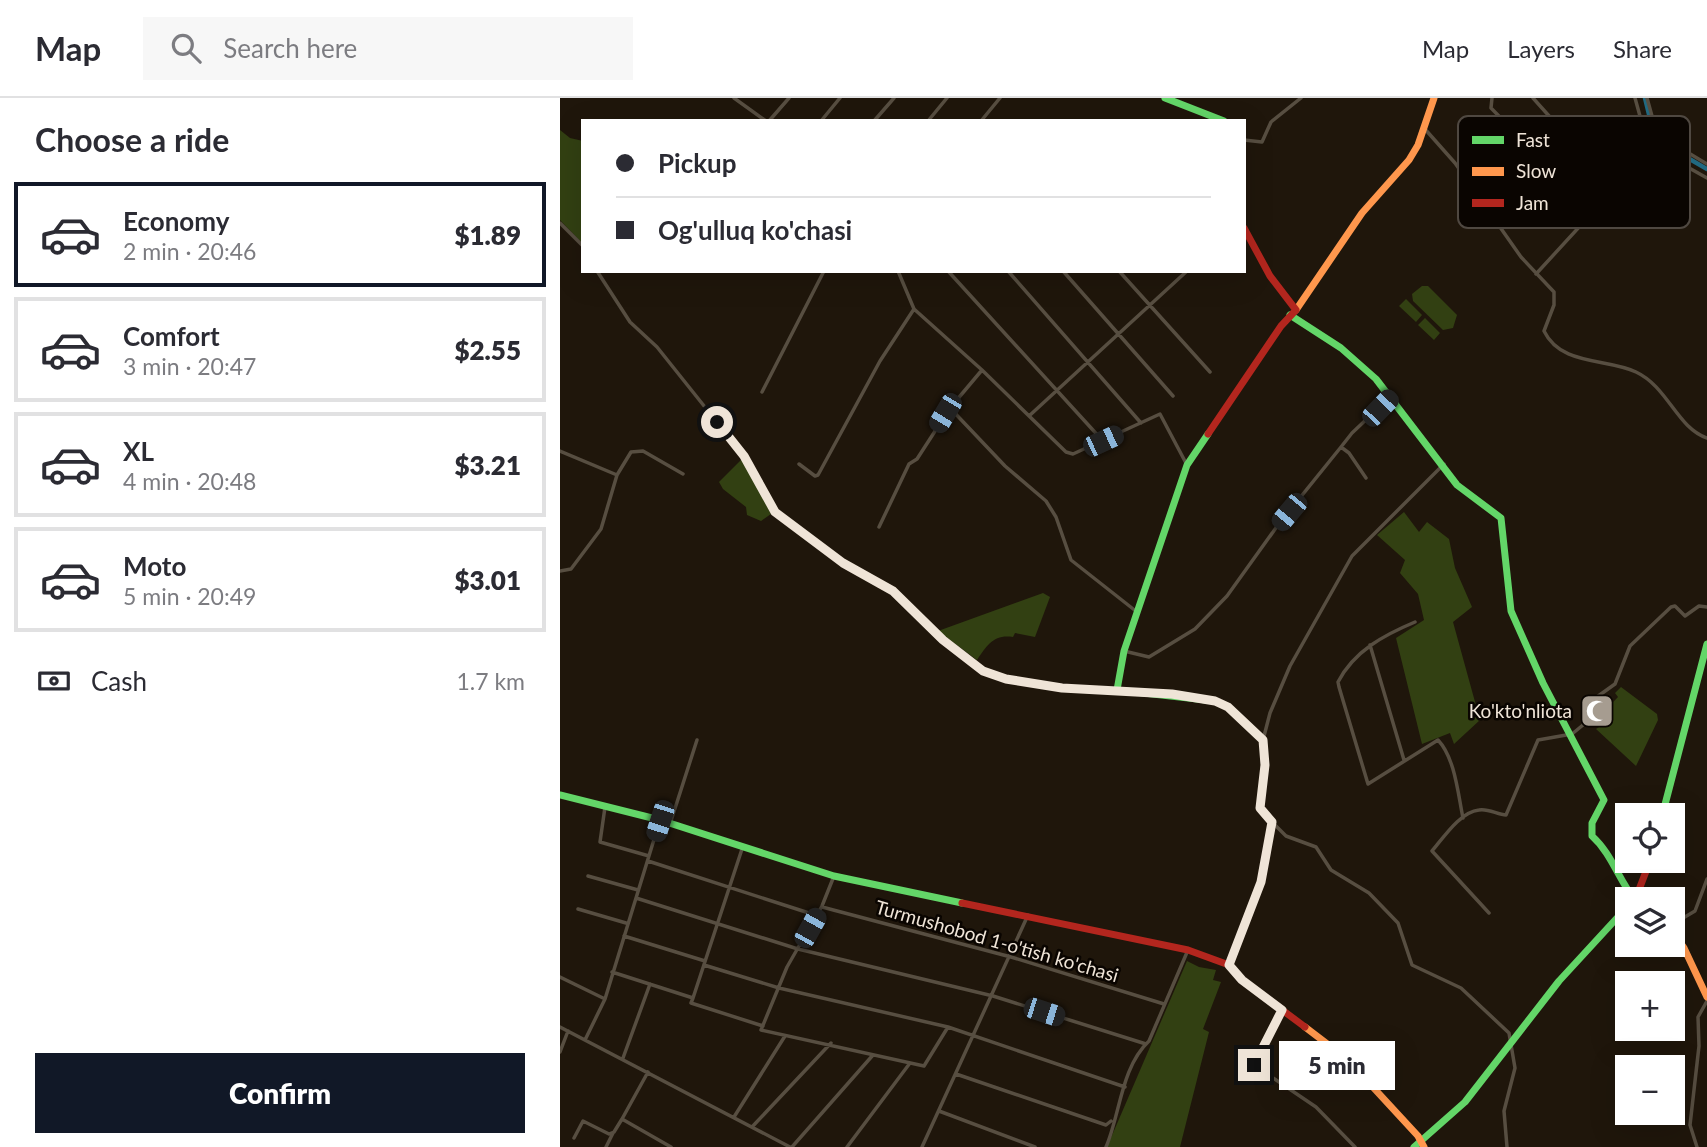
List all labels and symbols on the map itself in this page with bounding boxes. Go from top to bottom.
legend [1458,116,1690,228]
text: Fast [1516,128,1550,151]
text: Slow [1516,159,1556,182]
text: Jam [1516,191,1549,214]
car [1358,386,1403,430]
car [926,390,965,436]
route start [701,406,733,438]
car [1080,423,1127,459]
car [1268,489,1311,535]
mosque icon: Ko'kto'nliota [1578,692,1616,730]
place label: Ko'kto'nliota [1469,699,1572,722]
car [644,798,677,844]
street label: Turmushobod 1-o'tish ko'chasi [873,895,1121,986]
car [791,905,830,951]
car [1021,996,1068,1028]
callout: 5 min [1278,1040,1394,1090]
route end [1238,1049,1270,1081]

